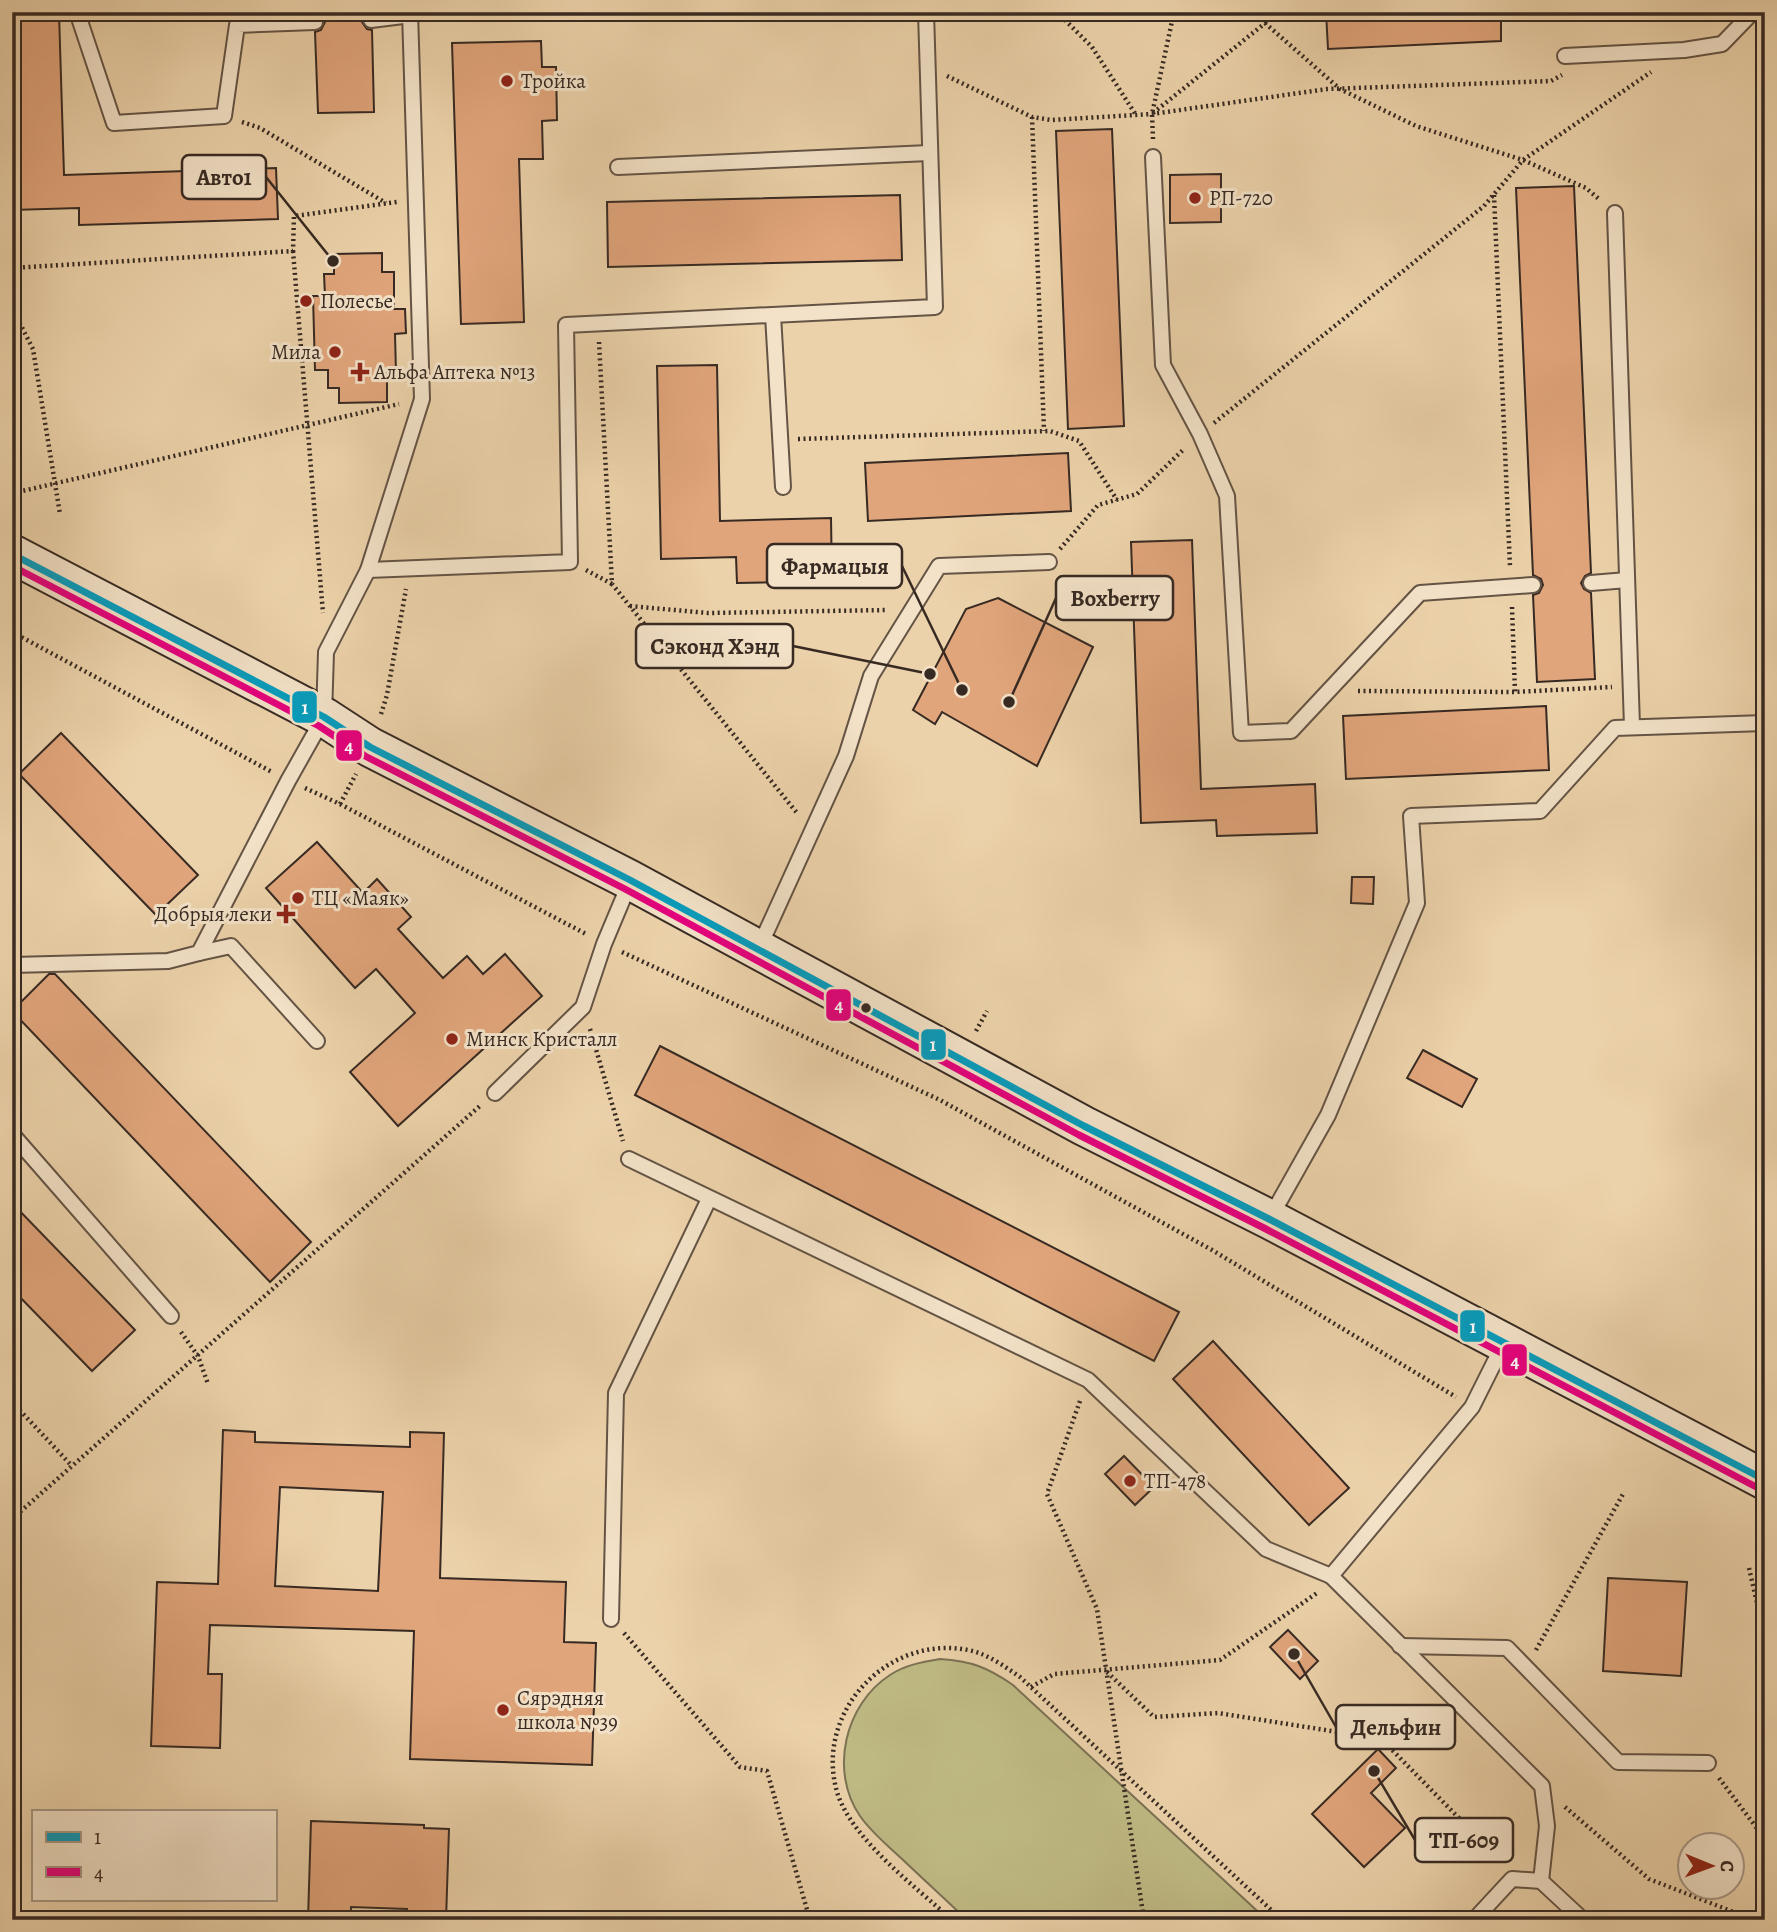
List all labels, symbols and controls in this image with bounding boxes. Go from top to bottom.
place label: Тройка [521,67,586,95]
marker: Тройка [499,73,515,89]
callout: Авто1 [182,155,266,199]
text: Авто1 [195,162,252,193]
place label: РП-720 [1209,184,1273,212]
marker: РП-720 [1187,190,1203,206]
place label: Полесье [320,287,393,315]
marker: Полесье [298,293,314,309]
place label: Мила [271,338,321,366]
marker: Мила [327,344,343,360]
place label: Альфа Аптека №13 [373,358,535,386]
marker: Альфа Аптека №13 [352,364,368,380]
callout: Фармацыя [767,544,902,588]
text: Фармацыя [781,551,889,582]
callout: Boxberry [1056,576,1173,620]
text: Boxberry [1070,583,1161,614]
callout: Сэконд Хэнд [636,624,793,668]
text: Сэконд Хэнд [650,631,780,662]
line badge: 1 [291,690,318,724]
text: 1 [302,695,309,721]
line badge: 4 [335,729,363,762]
text: 4 [345,733,354,759]
place label: ТЦ «Маяк» [312,884,409,912]
marker: ТЦ «Маяк» [290,890,306,906]
place label: Добрыя леки [154,900,272,928]
marker: Добрыя леки [278,906,294,922]
line badge: 4 [825,988,852,1022]
text: 4 [835,992,844,1018]
unlabelled marker [859,1001,873,1015]
place label: Минск Кристалл [466,1025,618,1053]
line badge: 1 [920,1028,947,1061]
marker: Минск Кристалл [444,1031,460,1047]
text: 1 [930,1032,937,1058]
line badge: 1 [1459,1309,1486,1343]
text: 1 [1470,1314,1477,1340]
line badge: 4 [1501,1343,1528,1377]
text: 4 [1511,1348,1520,1374]
place label: ТП-478 [1144,1467,1206,1495]
marker: ТП-478 [1122,1473,1138,1489]
place label: Сярэдняя школа №39 [517,1684,618,1736]
marker: Сярэдняя школа №39 [495,1702,511,1718]
callout: Дельфин [1336,1705,1455,1749]
text: Дельфин [1351,1712,1441,1743]
legend [32,1810,276,1900]
callout: ТП-609 [1415,1818,1513,1862]
text: 1 [94,1823,101,1851]
text: ТП-609 [1429,1825,1499,1856]
north arrow [1676,1830,1746,1900]
text: 4 [94,1859,104,1887]
text: С [1714,1860,1740,1872]

